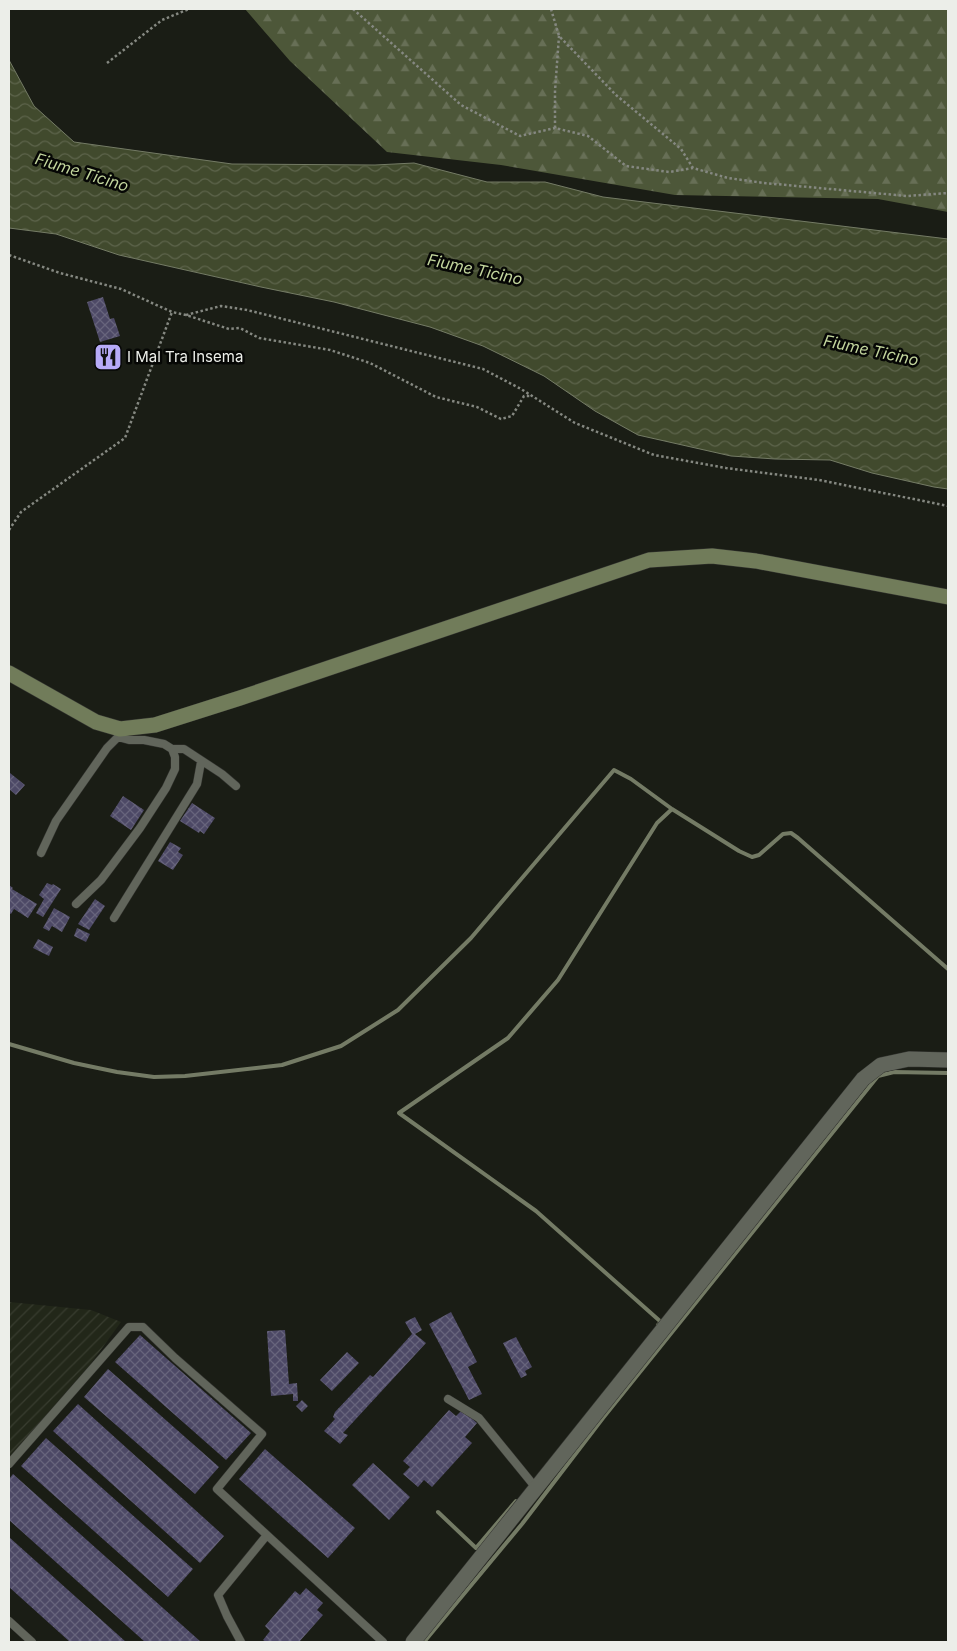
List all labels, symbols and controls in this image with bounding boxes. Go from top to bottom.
water label: Fiume Ticino [33,148,131,196]
water label: Fiume Ticino [426,249,524,289]
water label: Fiume Ticino [822,330,920,370]
restaurant icon: I Mal Tra Insema [93,342,123,372]
place label: I Mal Tra Insema [127,347,243,366]

